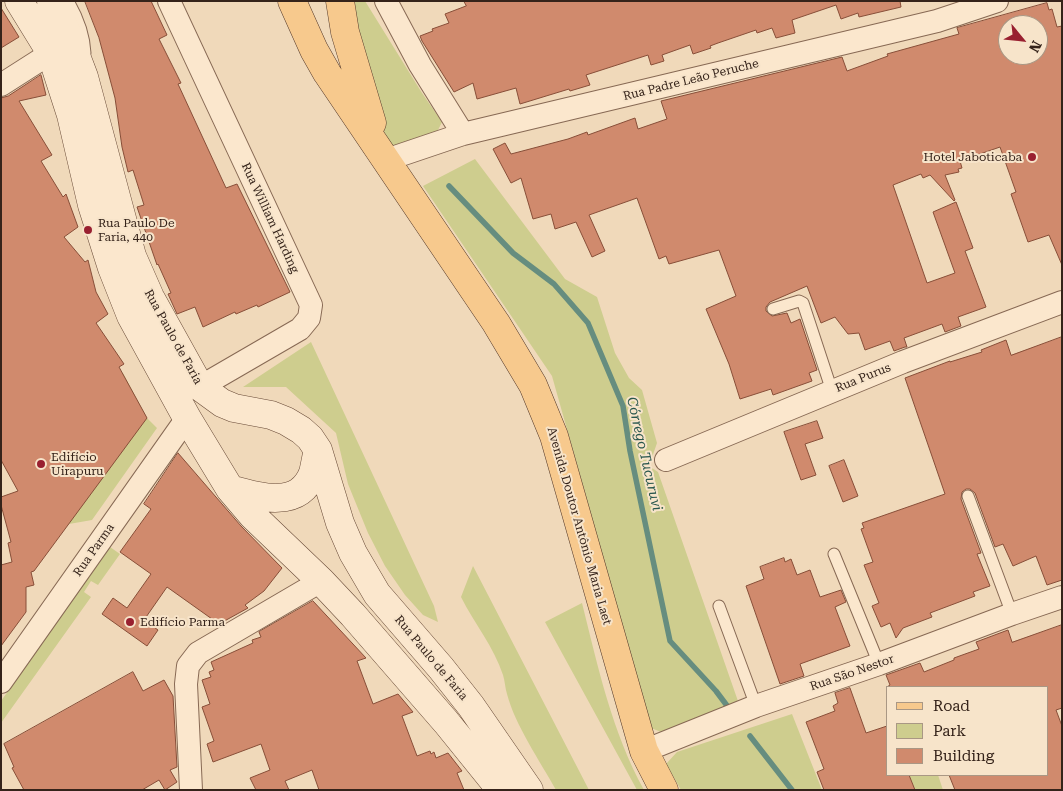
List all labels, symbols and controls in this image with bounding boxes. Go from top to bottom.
north arrow [998,15,1048,65]
text: N [1026,38,1045,55]
street label: Rua Padre Leão Peruche [622,56,760,104]
place label: Hotel Jaboticaba [923,150,1022,164]
marker: Hotel Jaboticaba [1026,151,1038,163]
street label: Rua William Harding [238,161,302,275]
place label: Rua Paulo De Faria, 440 [98,216,174,244]
marker: Rua Paulo De Faria, 440 [82,224,94,236]
street label: Rua Paulo de Faria [141,287,205,387]
street label: Rua Purus [833,360,893,396]
water label: Córrego Tucuruvi [623,395,665,513]
street label: Avenida Doutor Antônio Maria Laet [544,426,614,626]
place label: Edifício Uirapuru [51,450,104,478]
marker: Edifício Uirapuru [35,458,47,470]
street label: Rua Parma [70,521,118,579]
street label: Rua Paulo de Faria [391,613,471,703]
place label: Edifício Parma [140,615,225,629]
marker: Edifício Parma [124,616,136,628]
street label: Rua São Nestor [808,652,896,694]
legend [886,686,1048,776]
text: Road [933,697,970,715]
text: Park [933,722,966,740]
text: Building [933,747,994,765]

